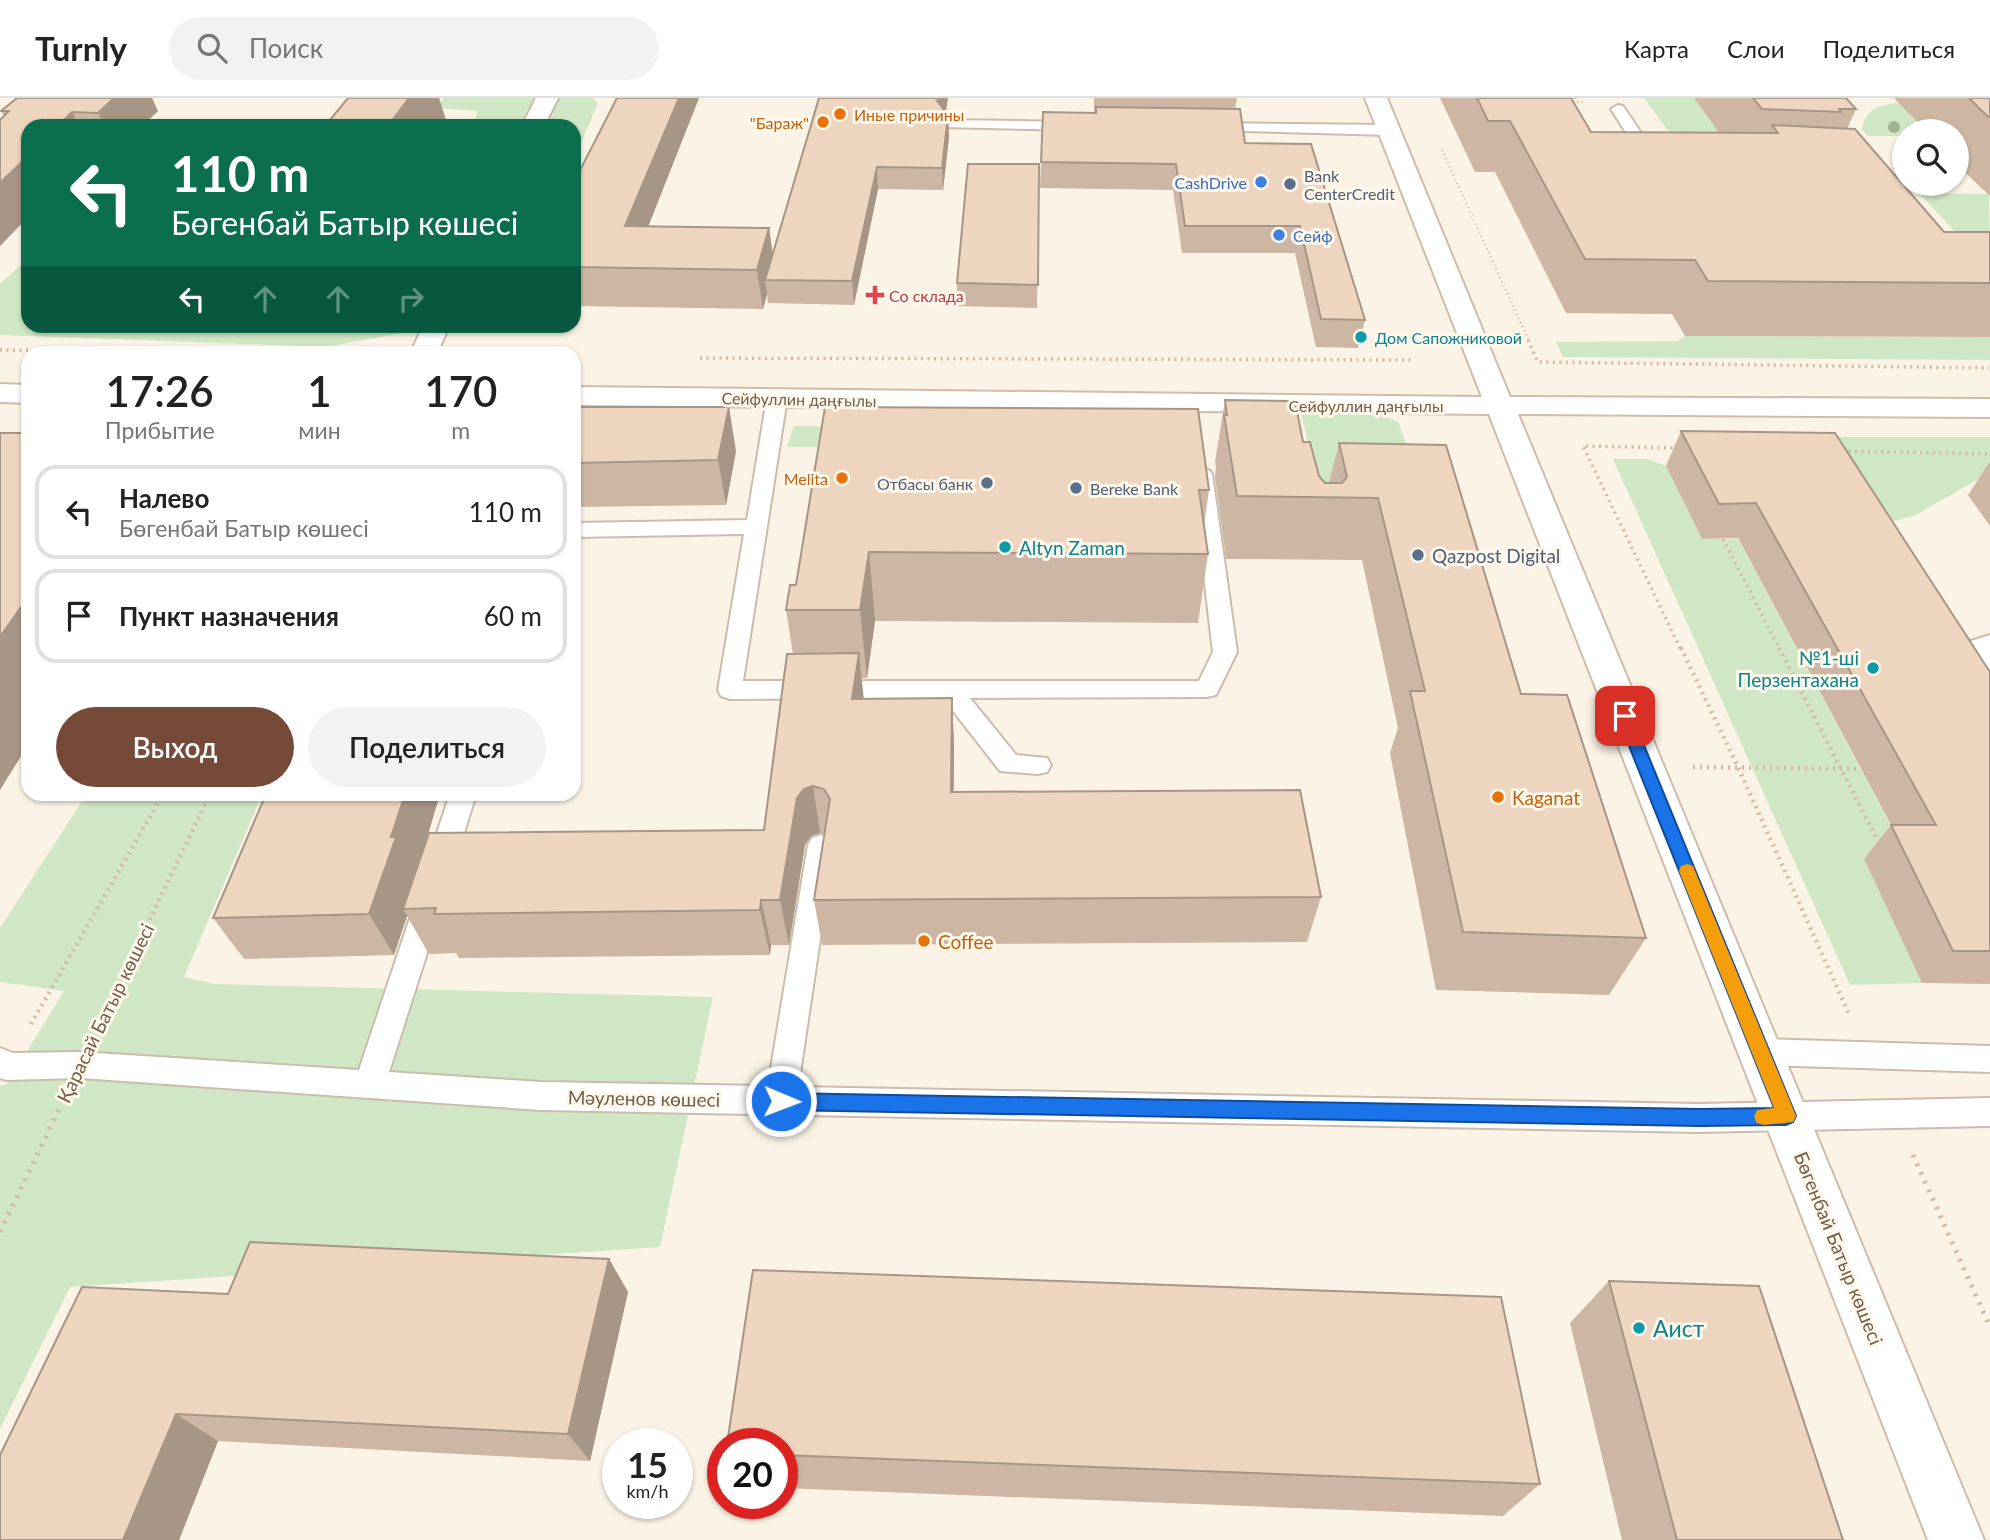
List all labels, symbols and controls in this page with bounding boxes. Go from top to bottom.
search box [169,17,659,80]
text: Turnly [35,28,127,68]
icon: search [193,29,231,67]
text: Поиск [249,32,323,64]
text: Карта [1624,34,1689,63]
text: Слои [1727,34,1784,63]
text: Поделиться [1822,34,1955,63]
place label: Иные причины [854,105,964,124]
marker: Иные причины [832,106,848,122]
place label: "Бараж" [750,113,809,132]
marker: "Бараж" [815,114,831,130]
map controls [1892,119,1969,196]
button: search [1892,119,1969,196]
text: 110 m [171,144,309,202]
icon: left [56,147,147,238]
place label: Bank CenterCredit [1304,166,1395,203]
place label: CashDrive [1175,173,1247,192]
marker: CashDrive [1253,174,1269,190]
marker: Bank CenterCredit [1282,176,1298,192]
text: Бөгенбай Батыр көшесі [171,203,518,242]
place label: Сейф [1293,226,1332,245]
marker: Сейф [1271,227,1287,243]
icon: left [173,280,211,318]
icon: ahead [246,280,284,318]
icon: ahead [319,280,357,318]
icon: right [392,280,430,318]
place label: Со склада [889,286,964,305]
marker: Со склада [867,287,883,303]
place label: Дом Сапожниковой [1375,328,1522,347]
marker: Дом Сапожниковой [1353,329,1369,345]
text: 17:26 [106,366,214,416]
text: 1 [307,366,332,416]
text: 170 [424,366,497,416]
street label: Сейфуллин даңғылы [721,388,877,410]
street label: Сейфуллин даңғылы [1288,396,1444,415]
text: Прибытие [105,416,215,444]
text: мин [298,416,341,444]
text: m [451,416,470,444]
place label: Melita [784,469,828,488]
marker: Melita [834,470,850,486]
place label: Отбасы банк [877,474,974,493]
marker: Отбасы банк [979,475,995,491]
place label: Bereke Bank [1090,479,1179,498]
marker: Bereke Bank [1068,480,1084,496]
text: Налево [119,482,209,514]
icon: left [60,493,98,531]
text: 110 m [469,496,542,528]
text: Бөгенбай Батыр көшесі [119,514,369,542]
place label: Altyn Zaman [1019,536,1125,559]
marker: Altyn Zaman [997,539,1013,555]
place label: Qazpost Digital [1432,544,1560,567]
marker: Qazpost Digital [1410,547,1426,563]
icon: arrive [60,597,98,635]
text: Пункт назначения [119,600,339,632]
text: 60 m [484,600,542,632]
place label: №1-ші Перзентахана [1738,646,1859,691]
marker: №1-ші Перзентахана [1865,660,1881,676]
pin [1595,686,1655,746]
icon: arrive [1606,697,1644,735]
button: Выход [56,707,294,787]
button: Поделиться [308,707,546,787]
place label: Kaganat [1512,786,1580,809]
marker: Kaganat [1490,789,1506,805]
street label: Қарасай Батыр көшесі [52,920,158,1106]
place label: Coffee [938,930,993,953]
marker: Coffee [916,933,932,949]
position arrow [744,1064,818,1138]
street label: Мәуленов көшесі [568,1085,720,1111]
street label: Бөгенбай Батыр көшесі [1790,1148,1888,1348]
place label: Аист [1653,1314,1705,1342]
marker: Аист [1631,1320,1647,1336]
speed limit sign: 20 [707,1428,798,1519]
text: 15 [627,1443,668,1485]
text: km/h [626,1480,669,1502]

